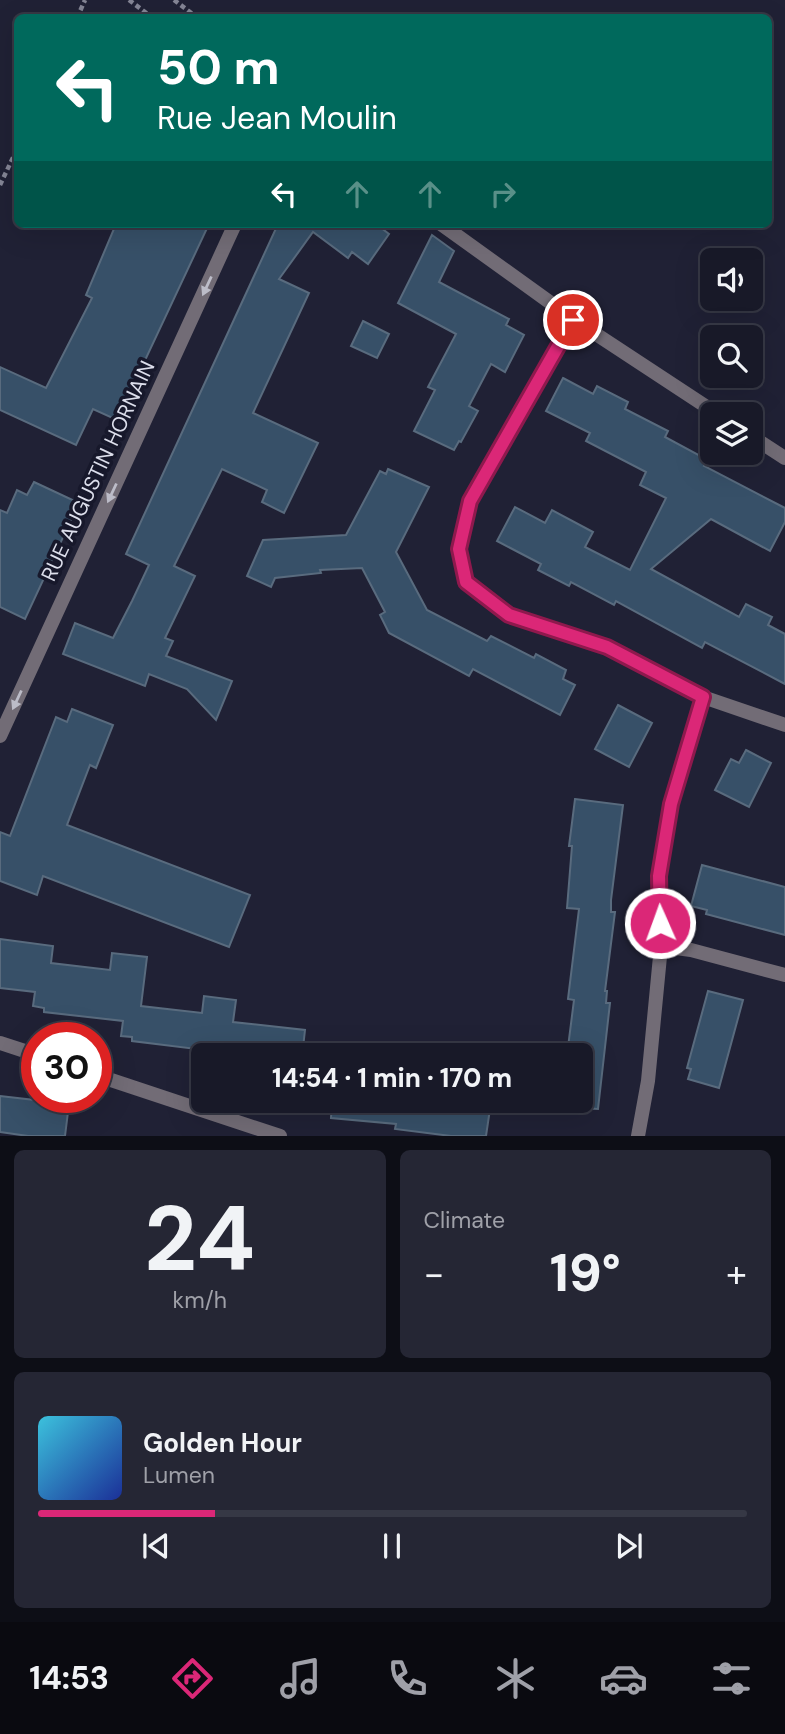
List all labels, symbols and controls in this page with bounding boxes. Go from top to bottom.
text: 50 m [157,35,280,99]
icon: left [42,42,133,133]
text: Rue Jean Moulin [157,97,397,139]
icon: left [265,175,303,213]
icon: ahead [338,175,376,213]
icon: ahead [411,175,449,213]
icon: right [484,175,522,213]
map controls [700,248,763,465]
button: sound [700,248,763,311]
one-way arrow [201,276,212,296]
pin [543,290,603,350]
icon: arrive [554,301,592,339]
button: search [700,325,763,388]
street label: RUE AUGUSTIN HORNAIN [35,356,161,586]
button: layers [700,402,763,465]
one-way arrow [106,483,118,503]
one-way arrow [11,689,22,710]
position arrow [623,886,697,960]
speed limit sign: 30 [21,1022,112,1113]
text: 14:54 · 1 min · 170 m [272,1061,512,1095]
text: 24 [144,1180,255,1298]
text: Climate [424,1205,505,1235]
text: 19° [550,1239,621,1307]
text: − [424,1249,444,1299]
text: + [726,1249,747,1299]
text: km/h [173,1285,227,1315]
text: Golden Hour [143,1426,302,1460]
text: Lumen [143,1460,215,1490]
icon: previous [137,1527,175,1565]
icon: pause [373,1527,411,1565]
icon: next [610,1527,648,1565]
icon: directions [168,1654,217,1703]
icon: music [276,1654,325,1703]
icon: phone [383,1654,432,1703]
icon: climate [491,1654,540,1703]
icon: car [599,1654,648,1703]
icon: filters [707,1654,756,1703]
text: 14:53 [29,1657,109,1699]

